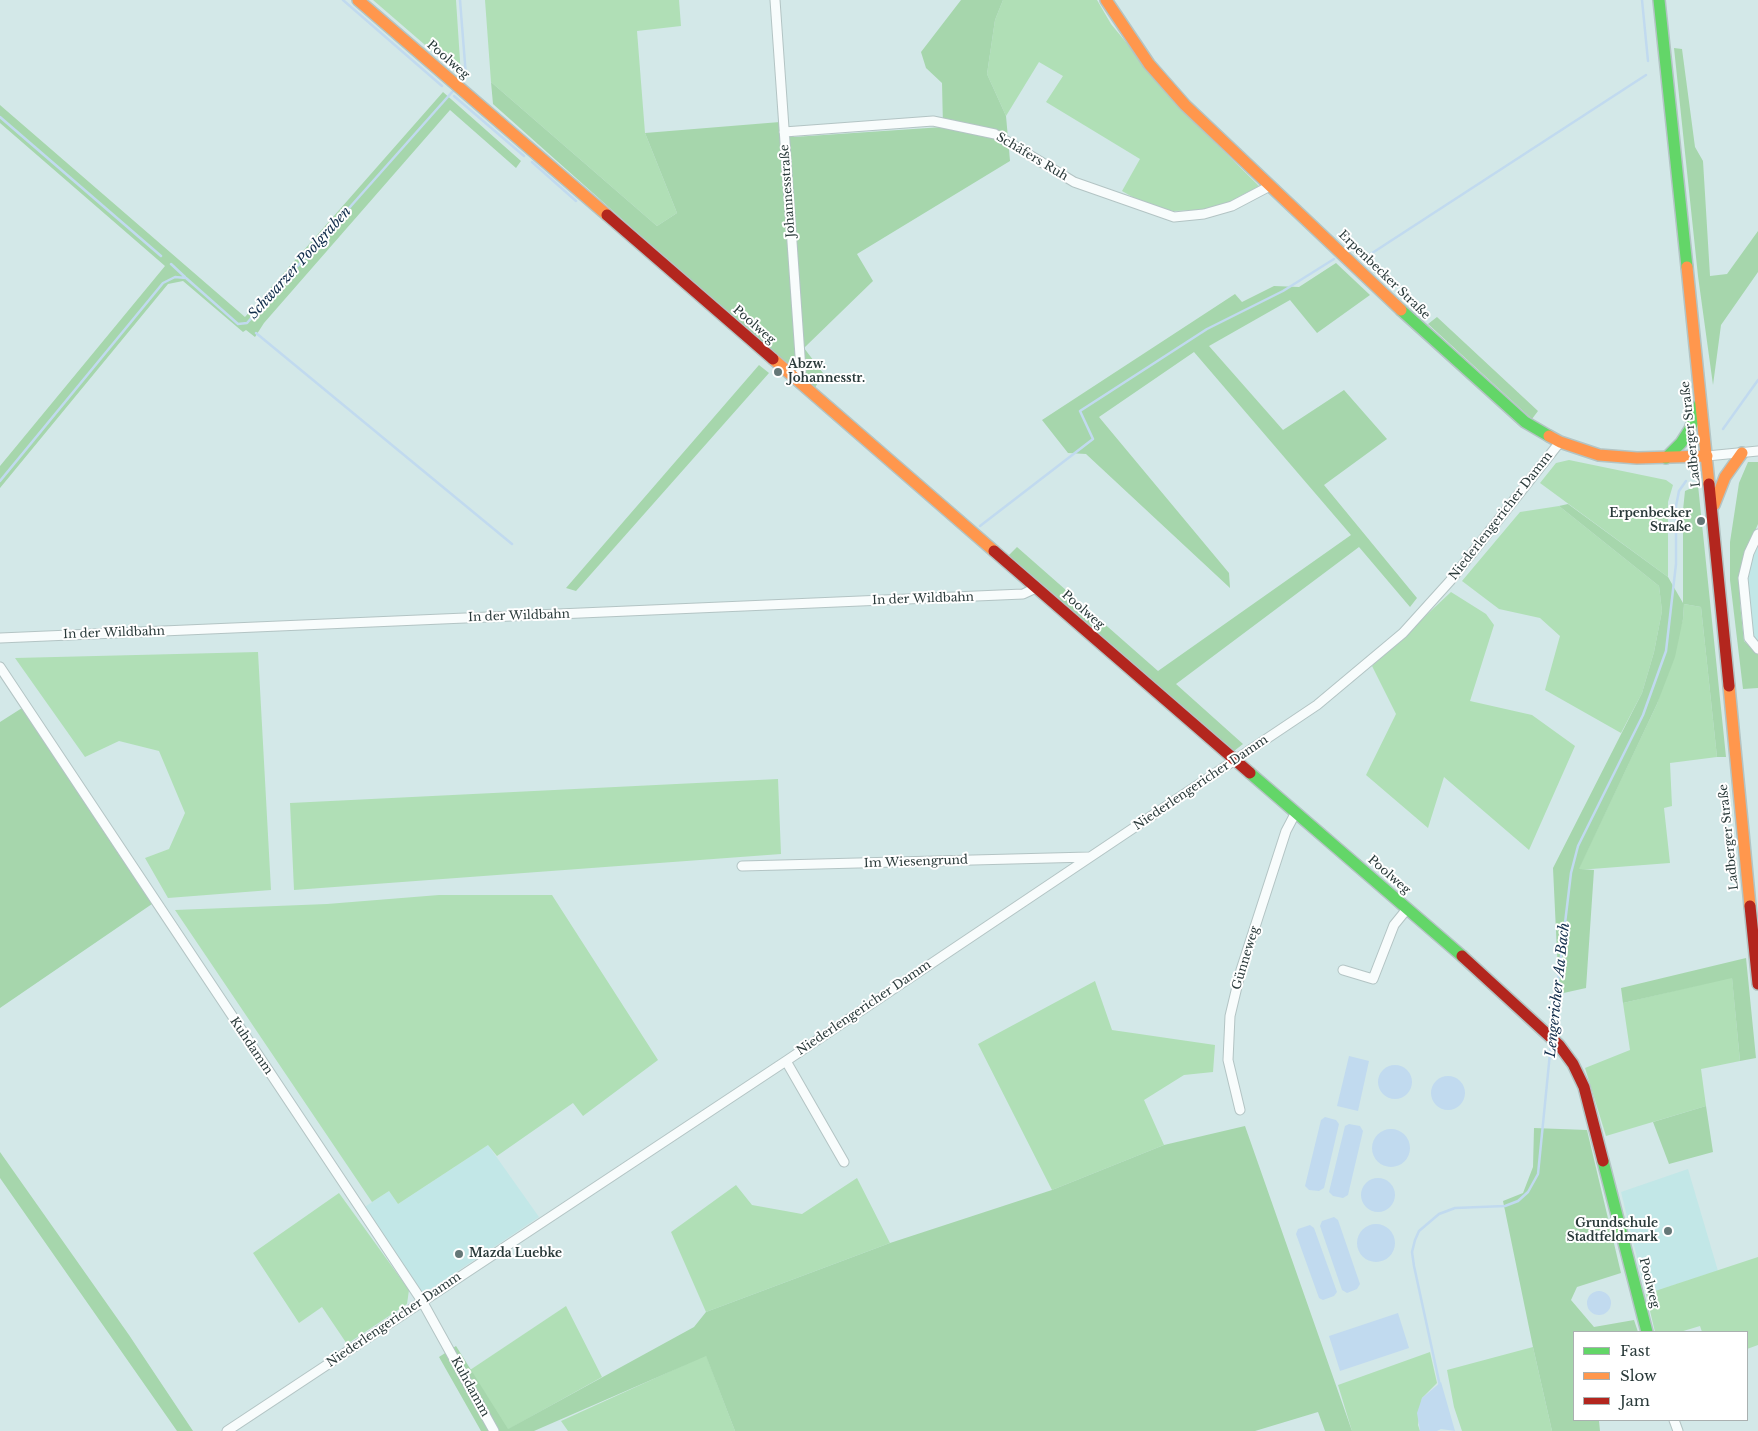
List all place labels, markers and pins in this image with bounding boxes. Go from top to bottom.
place label: Abzw. Johannesstr. [788,358,865,386]
marker: Abzw. Johannesstr. [772,366,784,378]
place label: Erpenbecker Straße [1609,507,1691,535]
marker: Erpenbecker Straße [1695,515,1707,527]
place label: Grundschule Stadtfeldmark [1567,1217,1658,1245]
marker: Grundschule Stadtfeldmark [1662,1225,1674,1237]
place label: Mazda Luebke [469,1247,562,1261]
marker: Mazda Luebke [453,1248,465,1260]

